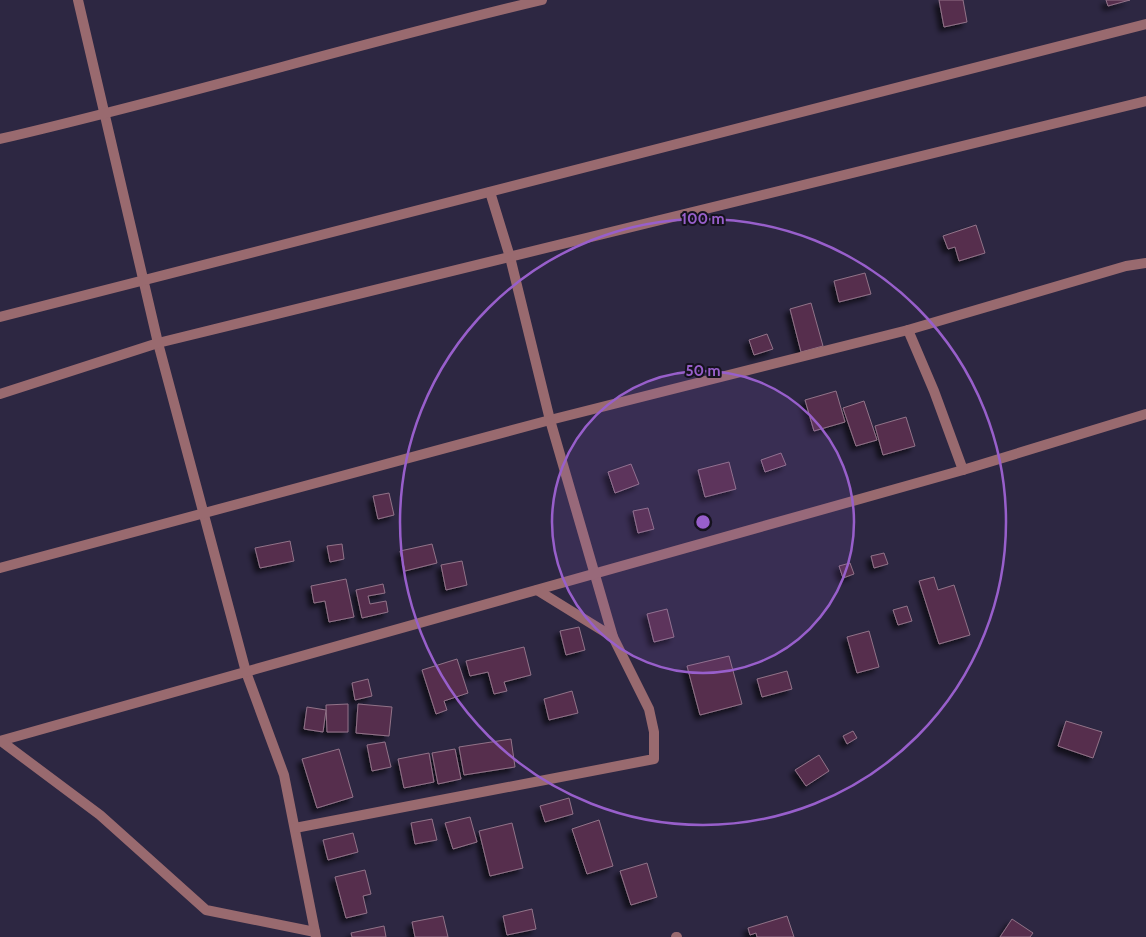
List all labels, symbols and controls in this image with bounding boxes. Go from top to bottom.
text: 100 m [681,210,725,228]
text: 50 m [685,362,721,380]
centre of rings [694,513,712,531]

